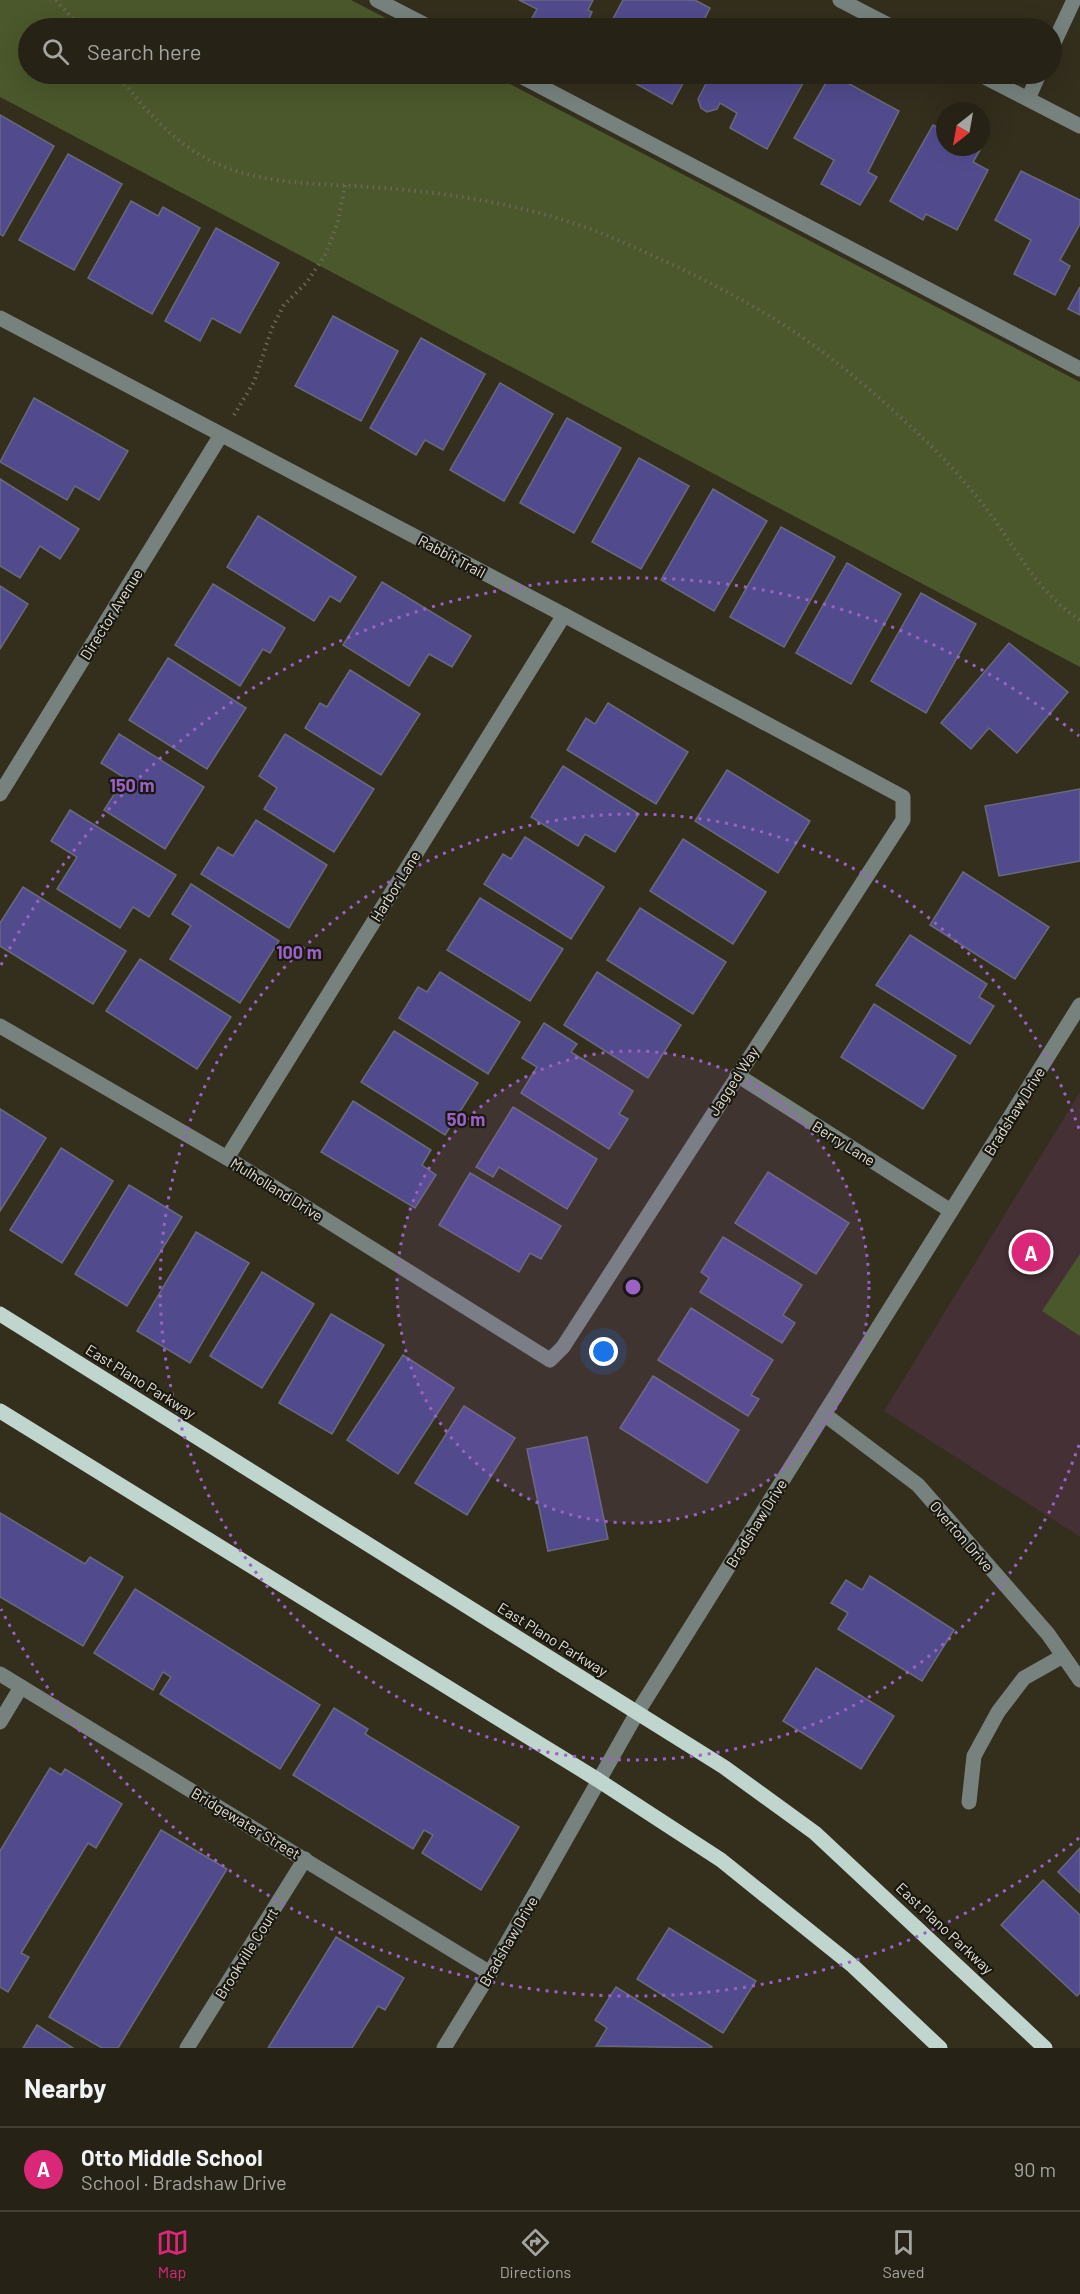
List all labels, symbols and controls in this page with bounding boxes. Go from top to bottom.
search box [18,18,1062,84]
icon: search [39,35,72,68]
text: Search here [87,38,201,64]
north arrow [936,102,990,156]
street label: Rabbit Trail [415,531,489,581]
street label: Director Avenue [76,565,146,663]
text: 150 m [110,774,154,796]
street label: Harbor Lane [366,847,424,925]
text: 100 m [276,941,322,963]
street label: Jagged Way [704,1043,762,1119]
street label: Bradshaw Drive [980,1063,1048,1159]
text: 50 m [447,1108,485,1130]
street label: Berry Lane [809,1117,879,1169]
street label: Mulholland Drive [227,1153,327,1225]
pin: A [1012,1230,1050,1274]
centre of rings [623,1277,643,1297]
your location [589,1337,618,1366]
street label: East Plano Parkway [83,1340,199,1422]
street label: Bradshaw Drive [722,1475,790,1571]
street label: Overton Drive [926,1497,998,1575]
street label: East Plano Parkway [495,1598,611,1680]
street label: Bridgewater Street [188,1783,304,1863]
street label: East Plano Parkway [893,1878,997,1978]
street label: Bradshaw Drive [475,1893,541,1989]
street label: Brookville Court [211,1904,281,2002]
text: Nearby [24,2072,106,2103]
text: Otto Middle School [81,2144,263,2170]
text: A [37,2157,50,2181]
text: 90 m [1014,2157,1056,2181]
text: School · Bradshaw Drive [81,2170,287,2194]
tab: Map [156,2226,189,2281]
tab: Directions [500,2226,571,2281]
tab: Saved [882,2226,924,2281]

